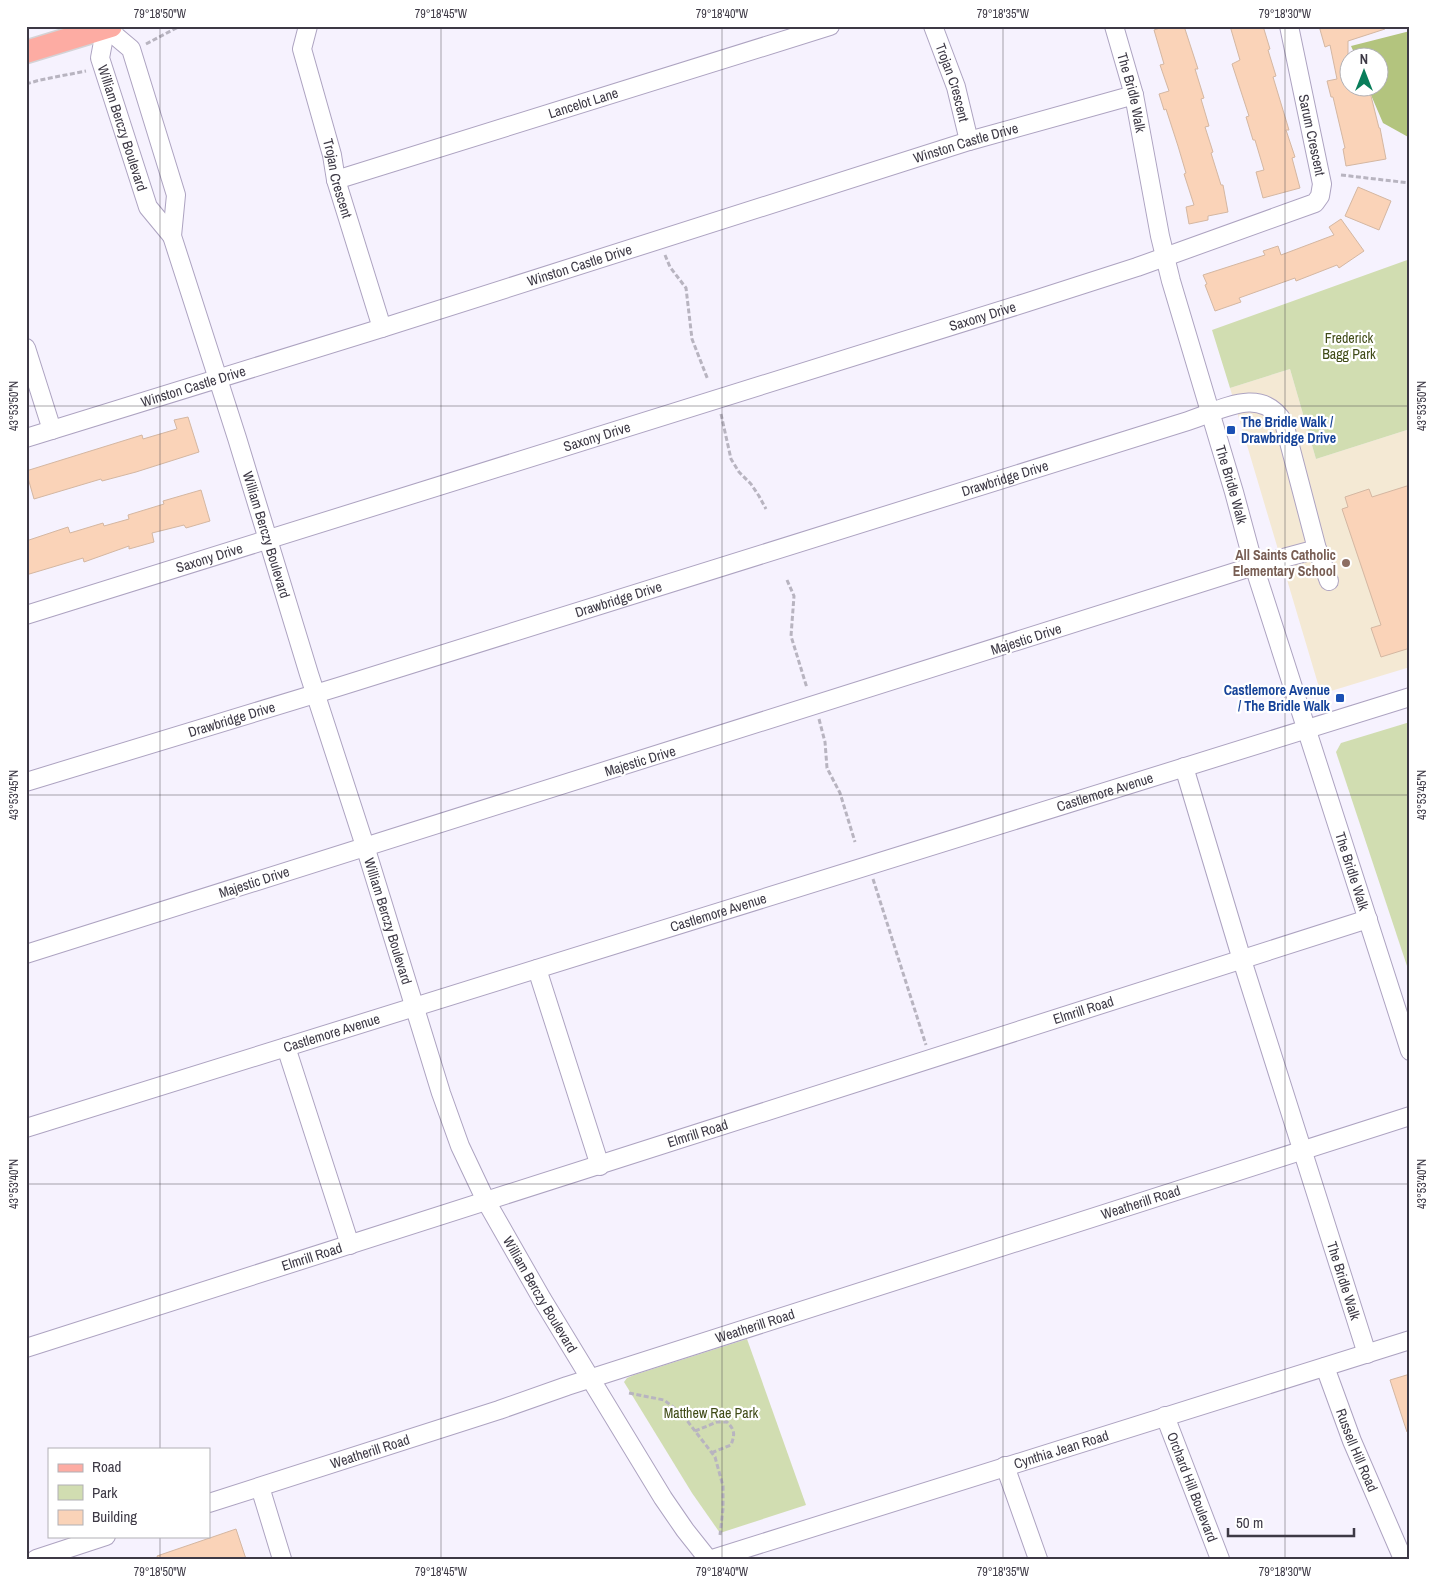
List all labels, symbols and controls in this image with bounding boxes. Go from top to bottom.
text: 79°18'50"W [134,6,187,22]
text: 79°18'45"W [415,6,468,22]
text: 79°18'40"W [696,6,749,22]
text: 79°18'35"W [977,6,1030,22]
text: 79°18'30"W [1259,6,1312,22]
street label: Trojan Crescent [931,41,973,124]
north arrow [1338,48,1388,98]
text: N [1360,50,1368,68]
street label: The Bridle Walk [1113,51,1150,134]
street label: William Berczy Boulevard [94,62,151,193]
street label: Lancelot Lane [546,84,620,122]
street label: Sarum Crescent [1295,93,1329,177]
street label: Winston Castle Drive [911,119,1020,167]
street label: Trojan Crescent [319,137,356,220]
street label: Winston Castle Drive [525,240,634,290]
street label: Saxony Drive [947,297,1018,335]
park label: Frederick Bagg Park [1322,329,1376,363]
street label: Winston Castle Drive [139,362,248,411]
text: 43°53'50"N [6,381,22,431]
text: 43°53'50"N [1414,381,1430,431]
place label: The Bridle Walk / Drawbridge Drive [1241,413,1336,447]
street label: Saxony Drive [561,418,632,456]
marker: The Bridle Walk / Drawbridge Drive [1225,424,1237,436]
street label: The Bridle Walk [1212,443,1251,526]
street label: Drawbridge Drive [959,456,1051,500]
street label: William Berczy Boulevard [239,469,294,600]
street label: Saxony Drive [174,539,245,577]
place label: All Saints Catholic Elementary School [1233,546,1336,580]
marker: All Saints Catholic Elementary School [1340,557,1352,569]
street label: Drawbridge Drive [573,577,664,621]
street label: Majestic Drive [988,619,1064,659]
place label: Castlemore Avenue / The Bridle Walk [1224,681,1331,715]
marker: Castlemore Avenue / The Bridle Walk [1334,692,1346,704]
street label: Drawbridge Drive [186,698,277,741]
street label: Majestic Drive [602,742,678,780]
street label: Castlemore Avenue [1054,769,1155,815]
text: 43°53'45"N [6,770,22,820]
text: 43°53'45"N [1414,770,1430,820]
street label: The Bridle Walk [1331,830,1373,913]
street label: William Berczy Boulevard [360,856,416,987]
street label: Majestic Drive [216,862,292,902]
street label: Castlemore Avenue [668,889,769,936]
street label: Elmrill Road [1051,992,1116,1028]
street label: Castlemore Avenue [281,1009,382,1056]
street label: Elmrill Road [665,1115,730,1151]
text: 43°53'40"N [6,1159,22,1209]
text: 43°53'40"N [1414,1159,1430,1209]
street label: Weatherill Road [1099,1181,1183,1223]
street label: William Berczy Boulevard [499,1233,581,1356]
street label: Elmrill Road [279,1239,344,1275]
street label: The Bridle Walk [1323,1239,1365,1322]
street label: Weatherill Road [713,1305,797,1347]
park label: Matthew Rae Park [664,1404,758,1422]
street label: Russell Hill Road [1332,1406,1382,1494]
street label: Cynthia Jean Road [1012,1426,1111,1473]
street label: Orchard Hill Boulevard [1163,1429,1222,1544]
street label: Weatherill Road [328,1430,412,1473]
legend [48,1448,210,1538]
text: Road [92,1456,121,1477]
text: Park [92,1482,118,1503]
scale bar [1228,1505,1355,1537]
text: Building [92,1506,137,1527]
text: 50 m [1236,1512,1263,1533]
text: 79°18'50"W [134,1564,187,1580]
text: 79°18'45"W [415,1564,468,1580]
text: 79°18'40"W [696,1564,749,1580]
text: 79°18'35"W [977,1564,1030,1580]
text: 79°18'30"W [1259,1564,1312,1580]

